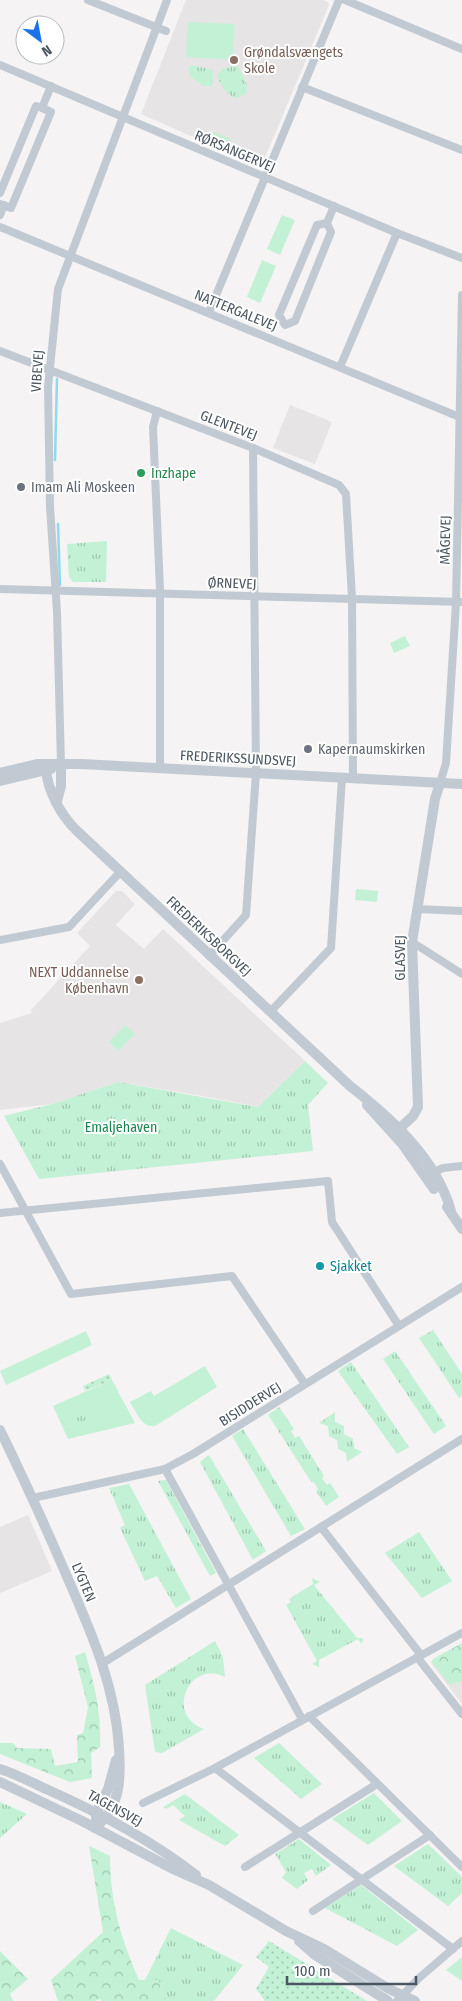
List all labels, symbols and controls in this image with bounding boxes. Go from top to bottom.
north arrow [15,15,65,65]
text: N [39,41,55,60]
place label: Grøndalsvængets Skole [244,44,343,77]
marker: Grøndalsvængets Skole [228,54,240,66]
street label: RØRSANGERVEJ [192,127,278,176]
street label: NATTERGALEVEJ [192,286,280,335]
street label: VIBEVEJ [28,349,47,393]
street label: GLENTEVEJ [198,407,260,444]
place label: Inzhape [151,465,196,482]
marker: Inzhape [135,467,147,479]
place label: Imam Ali Moskeen [31,479,135,496]
marker: Imam Ali Moskeen [15,481,27,493]
street label: MÅGEVEJ [436,515,454,565]
street label: ØRNEVEJ [207,574,257,593]
place label: Kapernaumskirken [318,741,425,758]
marker: Kapernaumskirken [302,743,314,755]
street label: FREDERIKSSUNDSVEJ [179,747,296,770]
street label: FREDERIKSBORGVEJ [163,893,255,980]
street label: GLASVEJ [392,935,409,981]
place label: NEXT Uddannelse København [29,964,129,997]
marker: NEXT Uddannelse København [133,974,145,986]
park label: Emaljehaven [85,1119,157,1136]
place label: Sjakket [330,1258,372,1275]
marker: Sjakket [314,1260,326,1272]
street label: BISIDDERVEJ [216,1379,284,1430]
street label: LYGTEN [68,1560,99,1604]
street label: TAGENSVEJ [84,1786,145,1830]
scale bar [287,1954,416,1986]
text: 100 m [294,1962,331,1980]

